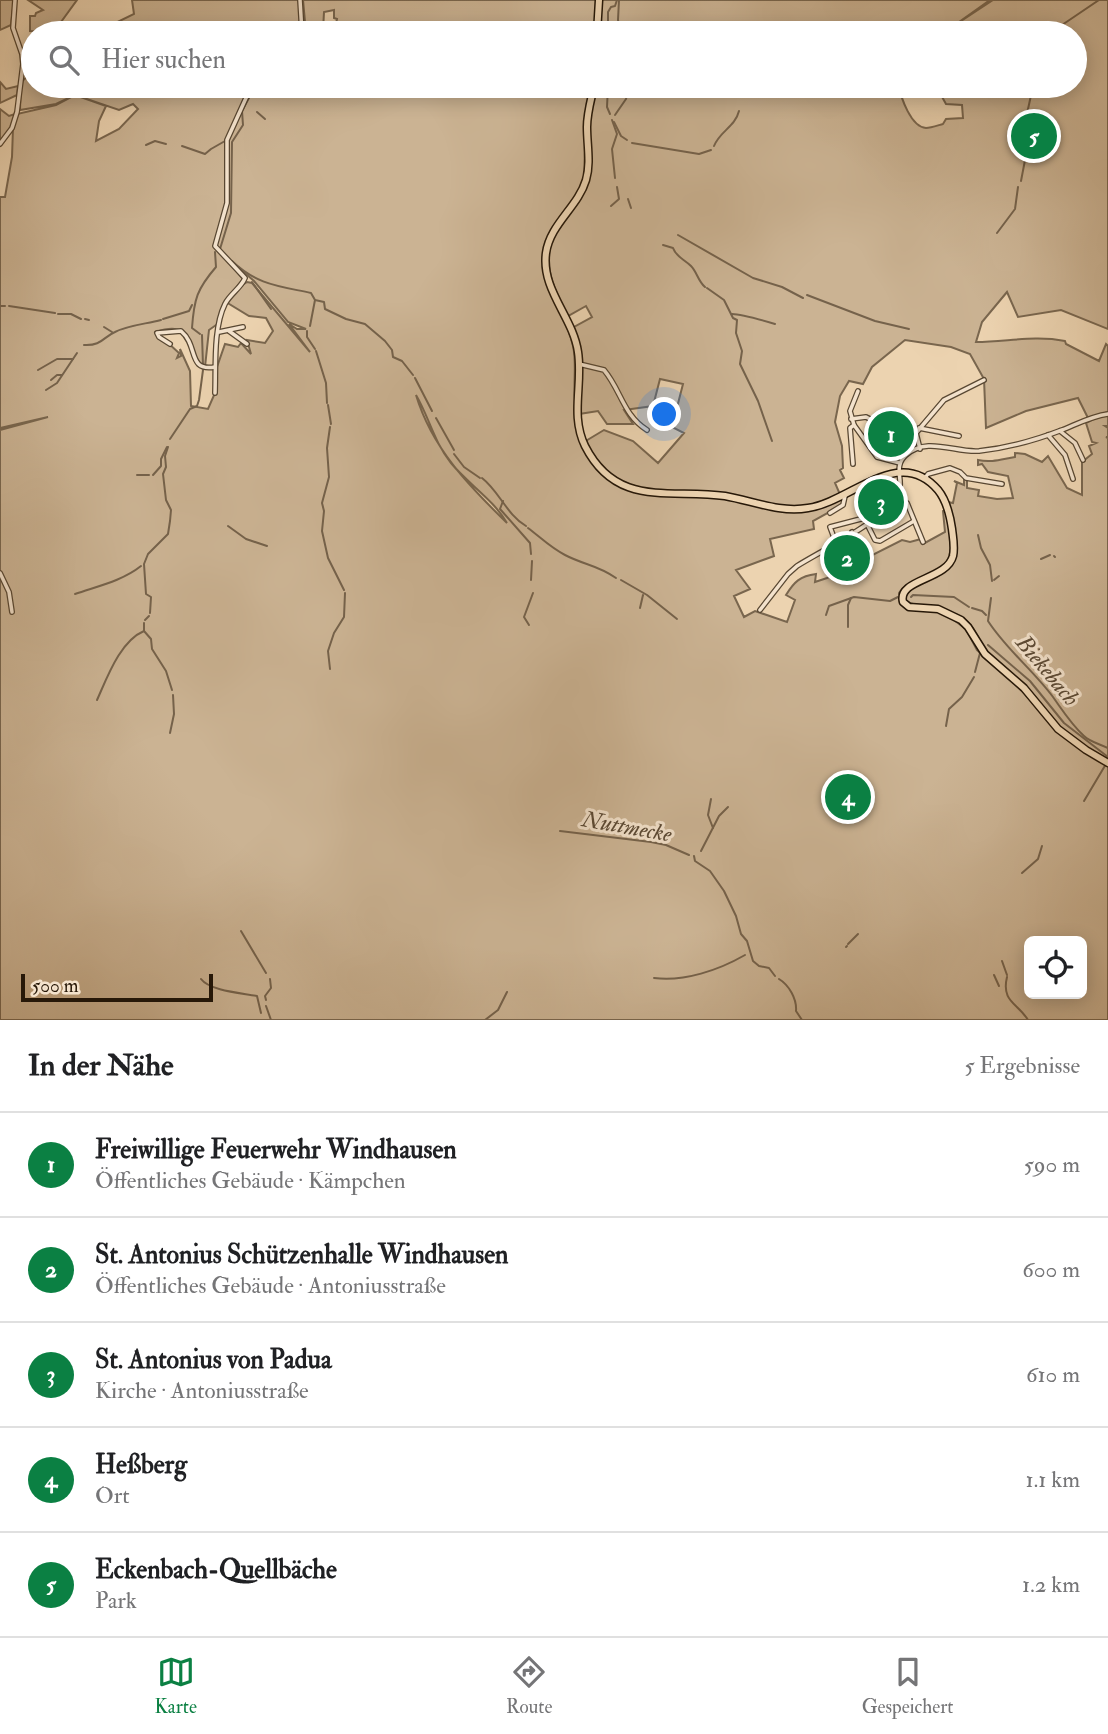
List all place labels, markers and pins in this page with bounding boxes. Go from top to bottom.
pin: 5 [1011,110,1057,162]
pin: 1 [868,408,914,460]
pin: 3 [858,476,904,528]
pin: 2 [824,532,870,584]
pin: 4 [825,771,871,823]

